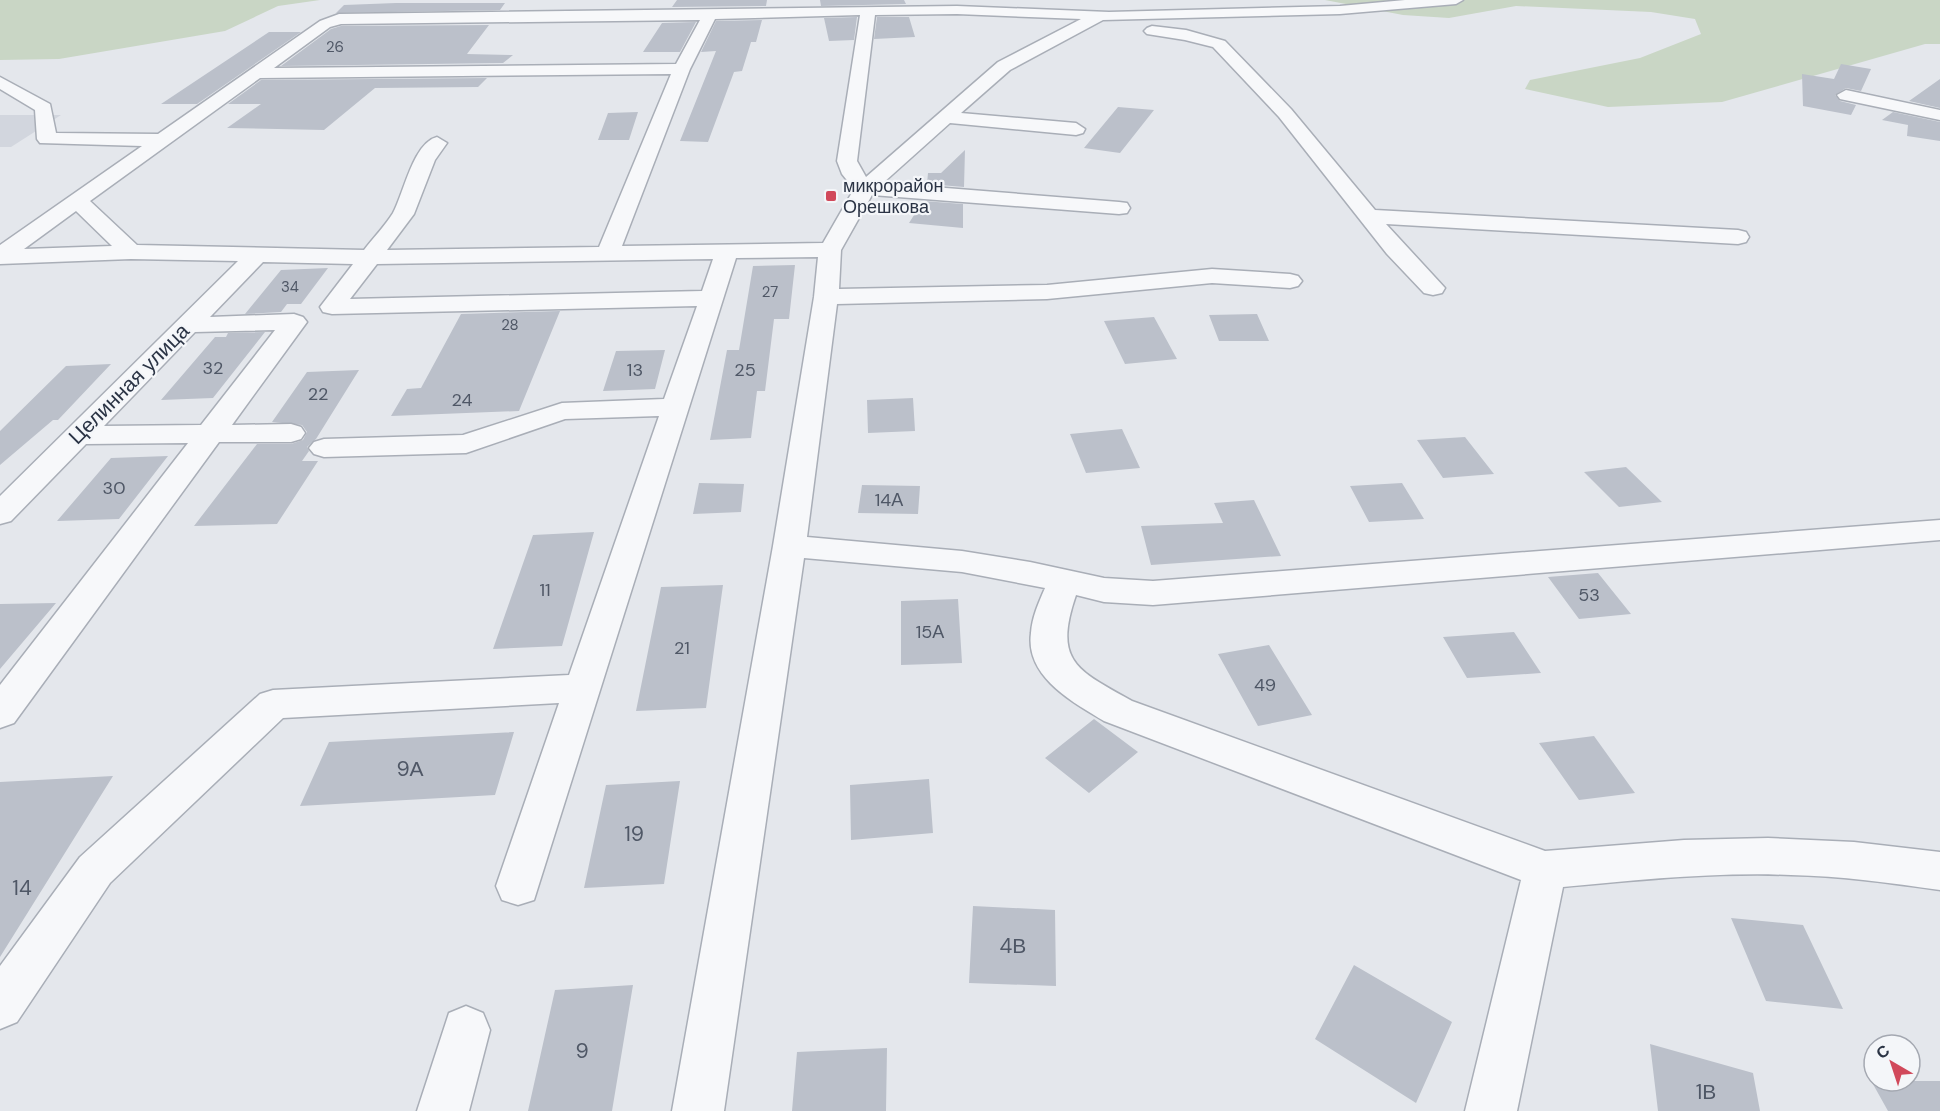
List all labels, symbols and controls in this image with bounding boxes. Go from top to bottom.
house number: 26 [326,37,344,57]
place label: микрорайон Орешкова [843,174,943,219]
marker: микрорайон Орешкова [824,189,838,203]
house number: 34 [281,277,299,297]
house number: 27 [762,282,778,302]
house number: 28 [501,315,519,335]
street label: Целинная улица [63,317,196,450]
house number: 32 [202,356,224,380]
house number: 13 [627,358,643,382]
house number: 25 [734,358,756,382]
house number: 22 [308,382,328,406]
house number: 24 [452,388,473,412]
house number: 30 [103,476,125,500]
house number: 14А [875,488,903,512]
house number: 11 [539,578,551,602]
house number: 53 [1578,583,1600,607]
house number: 15А [916,620,944,644]
house number: 21 [674,636,690,660]
house number: 49 [1254,673,1276,697]
house number: 9А [396,755,424,783]
house number: 19 [624,820,644,848]
house number: 14 [12,874,32,902]
house number: 4В [1000,932,1026,960]
north arrow [1862,1033,1922,1093]
house number: 9 [575,1037,589,1065]
text: С [1872,1040,1894,1064]
house number: 1В [1696,1078,1716,1106]

